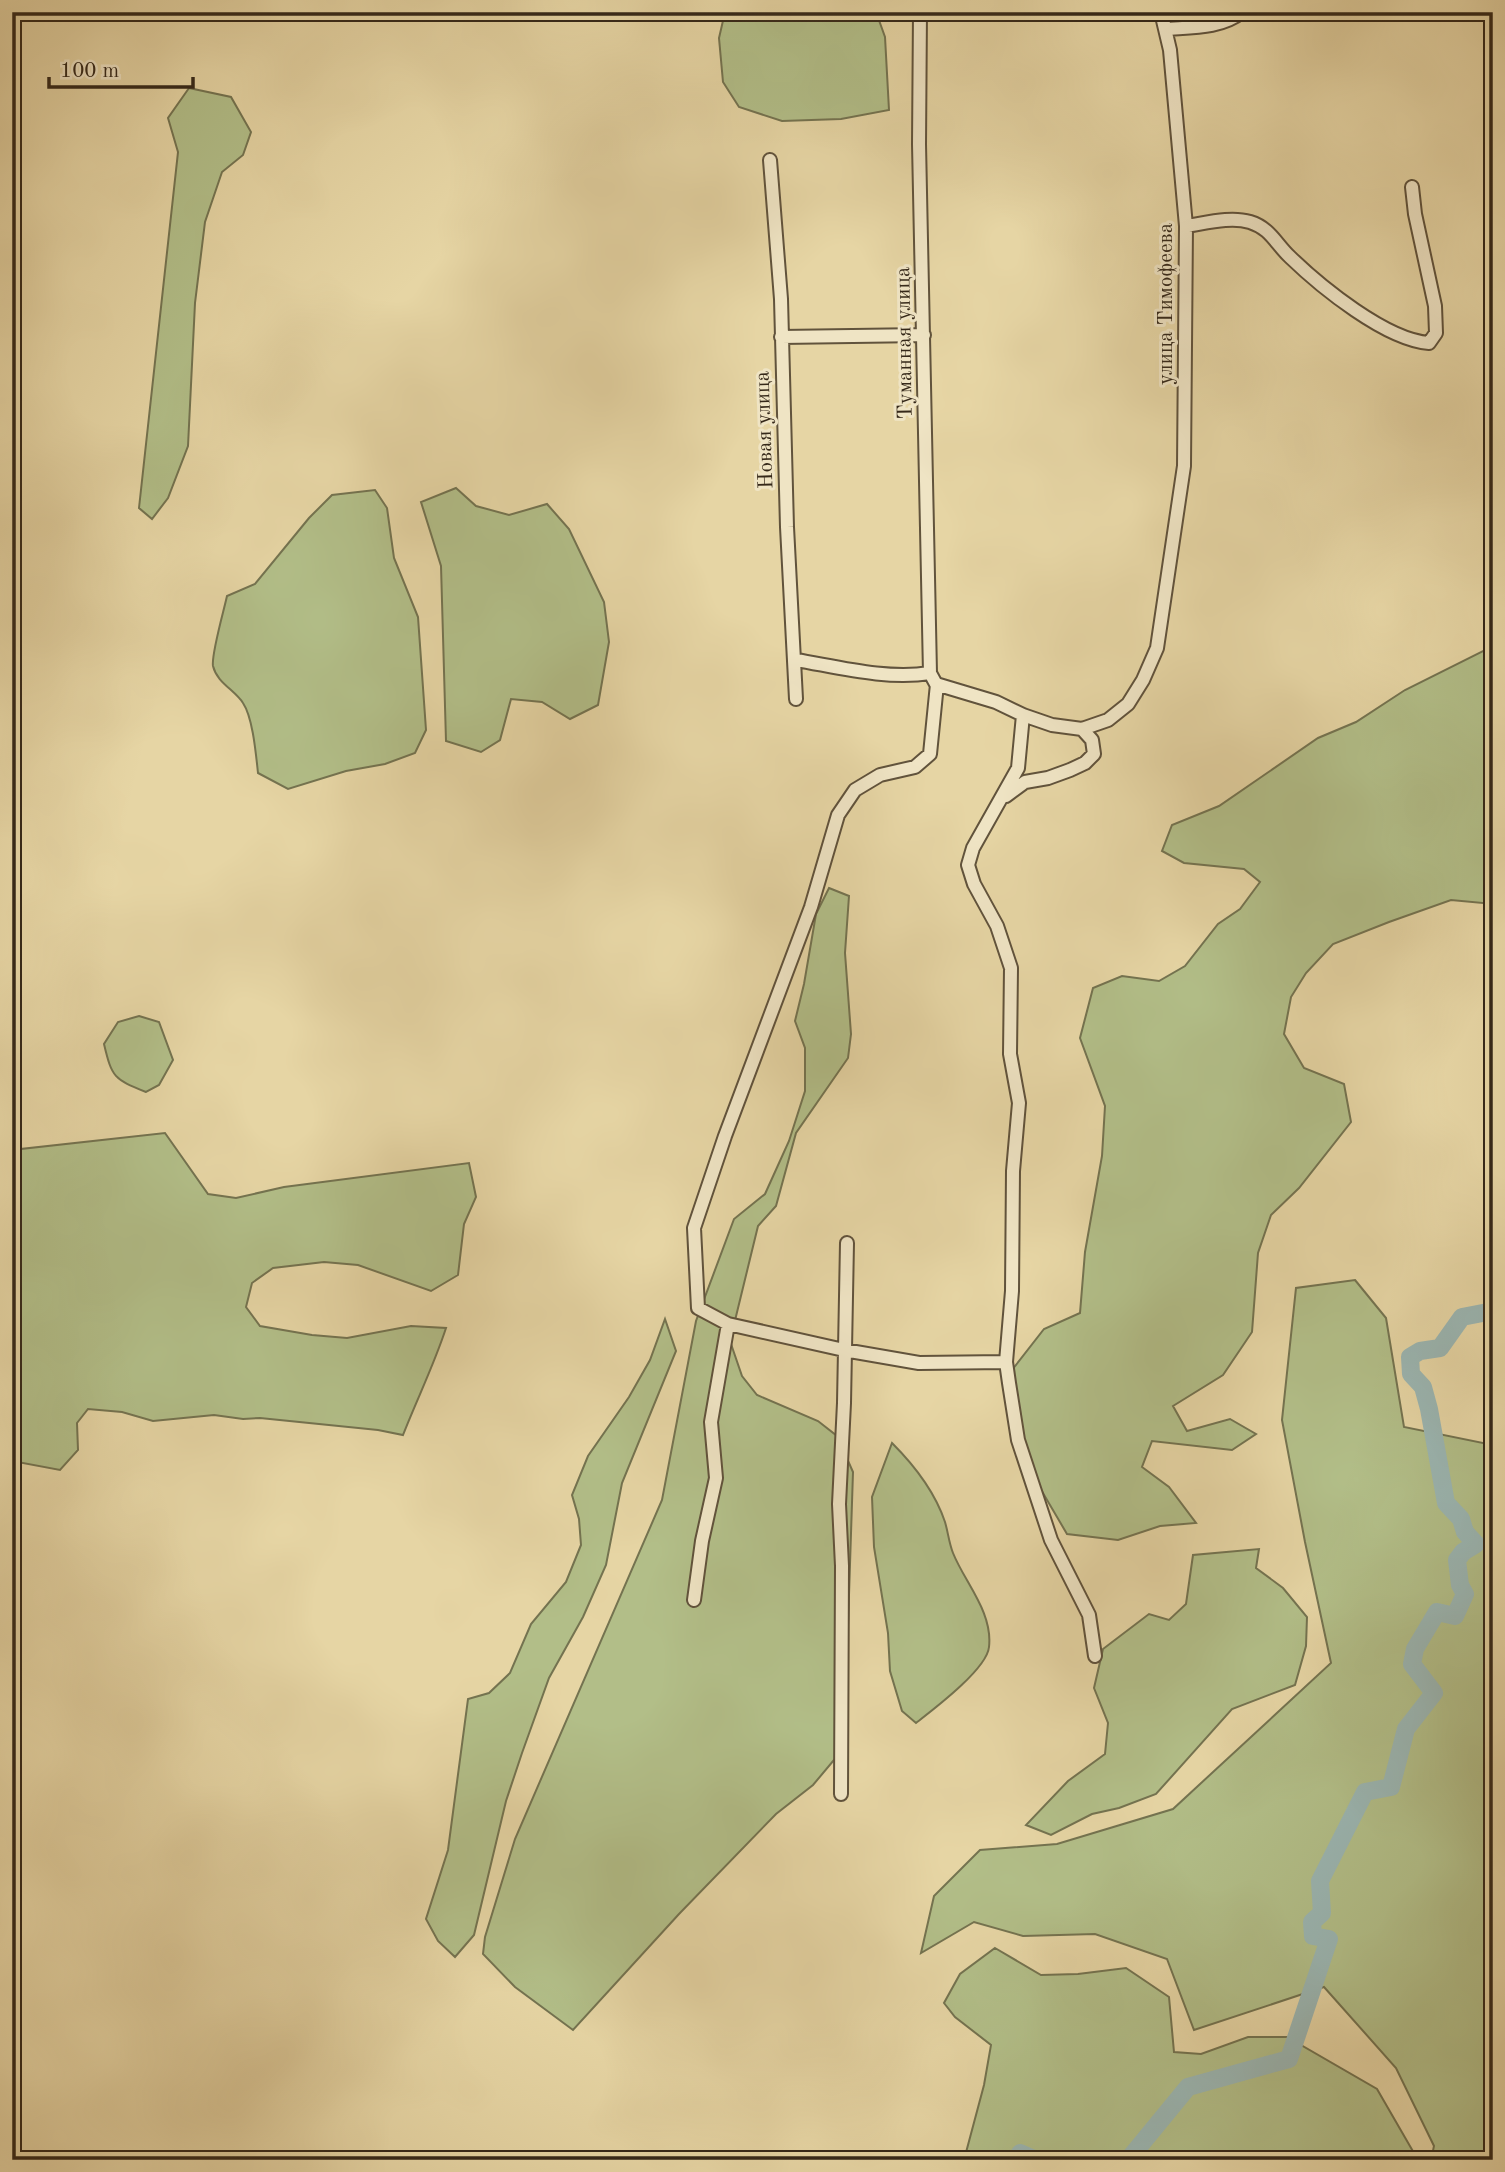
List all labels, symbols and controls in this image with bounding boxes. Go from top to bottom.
scale bar [49,46,192,90]
text: 100 m [60,61,119,82]
street label: улица Тимофеева [1156,223,1177,385]
street label: Туманная улица [893,267,917,419]
street label: Новая улица [752,371,778,489]

